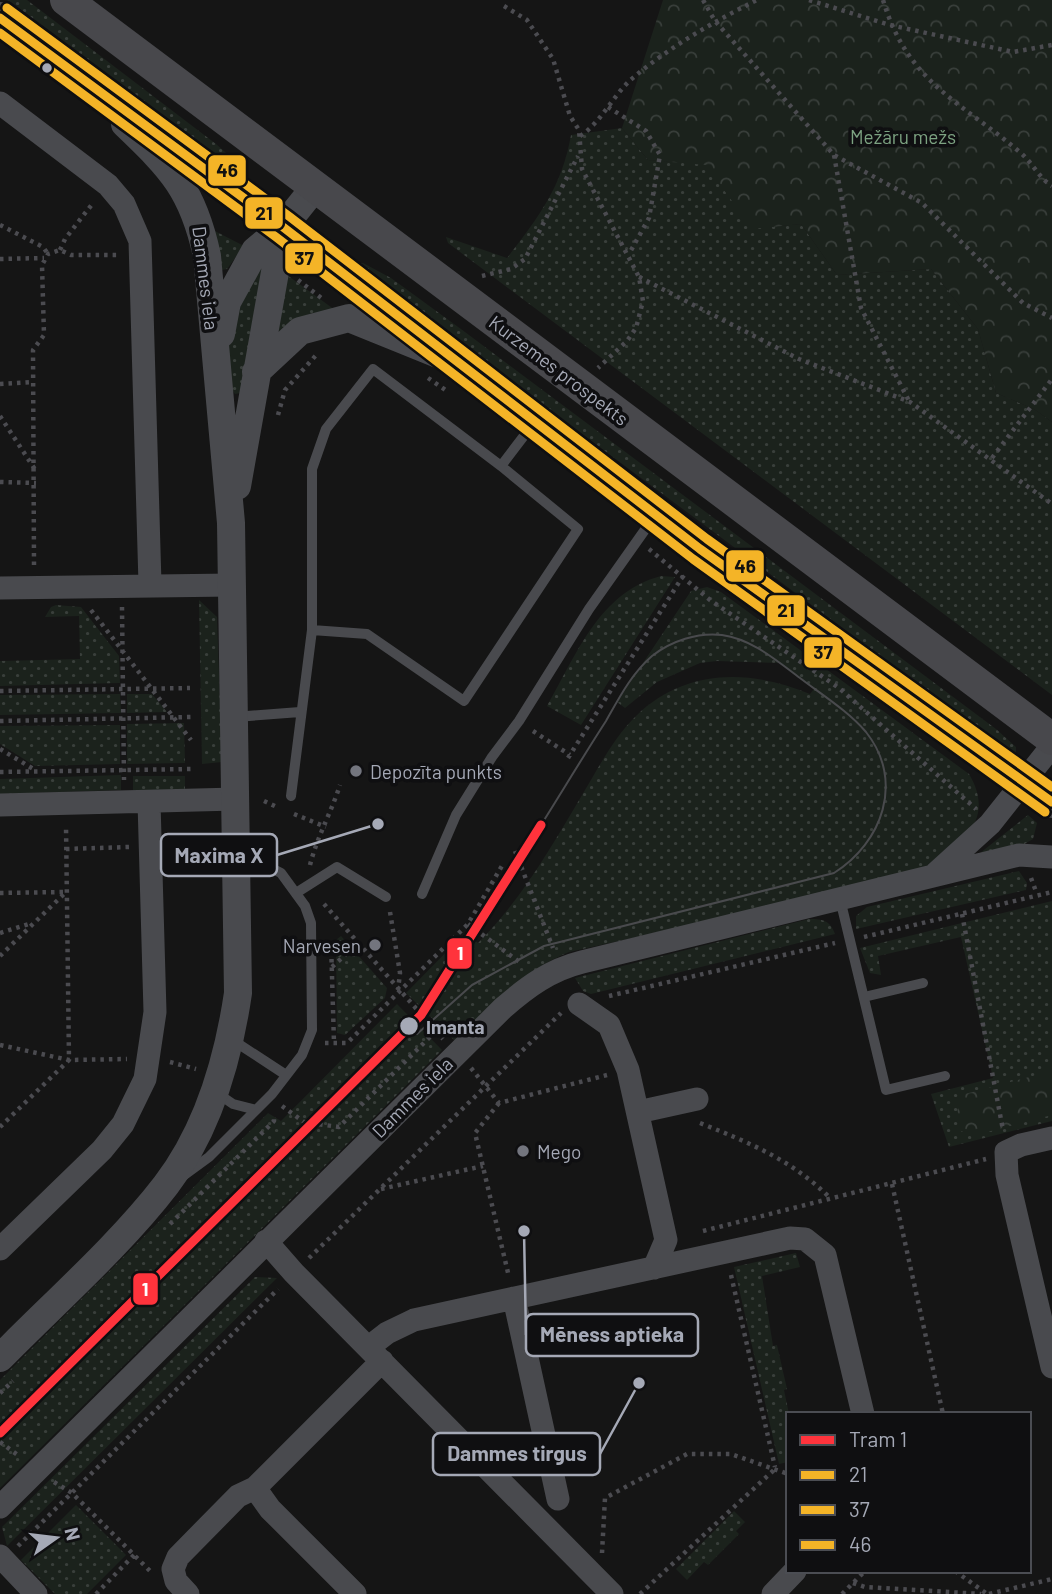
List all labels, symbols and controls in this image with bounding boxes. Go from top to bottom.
unlabelled marker [40,61,54,75]
park label: Mežāru mežs [850,125,956,148]
line badge: 46 [207,154,247,187]
text: 46 [216,158,238,181]
line badge: 21 [244,196,284,230]
text: 21 [255,201,273,224]
street label: Dammes iela [188,225,224,331]
line badge: 37 [284,242,324,275]
text: 37 [294,246,314,269]
street label: Kurzemes prospekts [485,310,633,430]
line badge: 46 [725,549,765,583]
text: 46 [734,554,756,577]
line badge: 21 [766,594,806,627]
text: 21 [777,598,795,621]
line badge: 37 [803,636,843,669]
text: 37 [813,640,833,663]
place label: Depozīta punkts [370,760,502,783]
marker: Depozīta punkts [348,763,364,779]
callout: Maxima X [161,834,277,876]
text: Maxima X [175,842,263,867]
place label: Narvesen [283,934,361,957]
marker: Narvesen [367,937,383,953]
line badge: 1 [446,937,473,970]
text: 1 [457,941,463,964]
marker: Imanta [398,1015,420,1037]
place label: Imanta [426,1015,485,1038]
street label: Dammes iela [367,1052,457,1142]
place label: Mego [537,1140,581,1163]
marker: Mego [515,1143,531,1159]
line badge: 1 [132,1272,159,1306]
text: 1 [142,1277,148,1300]
callout: Mēness aptieka [526,1314,698,1356]
text: Mēness aptieka [540,1321,684,1346]
legend [786,1412,1031,1573]
text: Tram 1 [849,1426,907,1451]
callout: Dammes tirgus [433,1433,600,1475]
text: Dammes tirgus [447,1440,587,1465]
text: 21 [849,1461,867,1486]
text: 37 [849,1496,870,1521]
north arrow [21,1503,91,1573]
text: N [60,1525,86,1543]
text: 46 [849,1531,871,1556]

